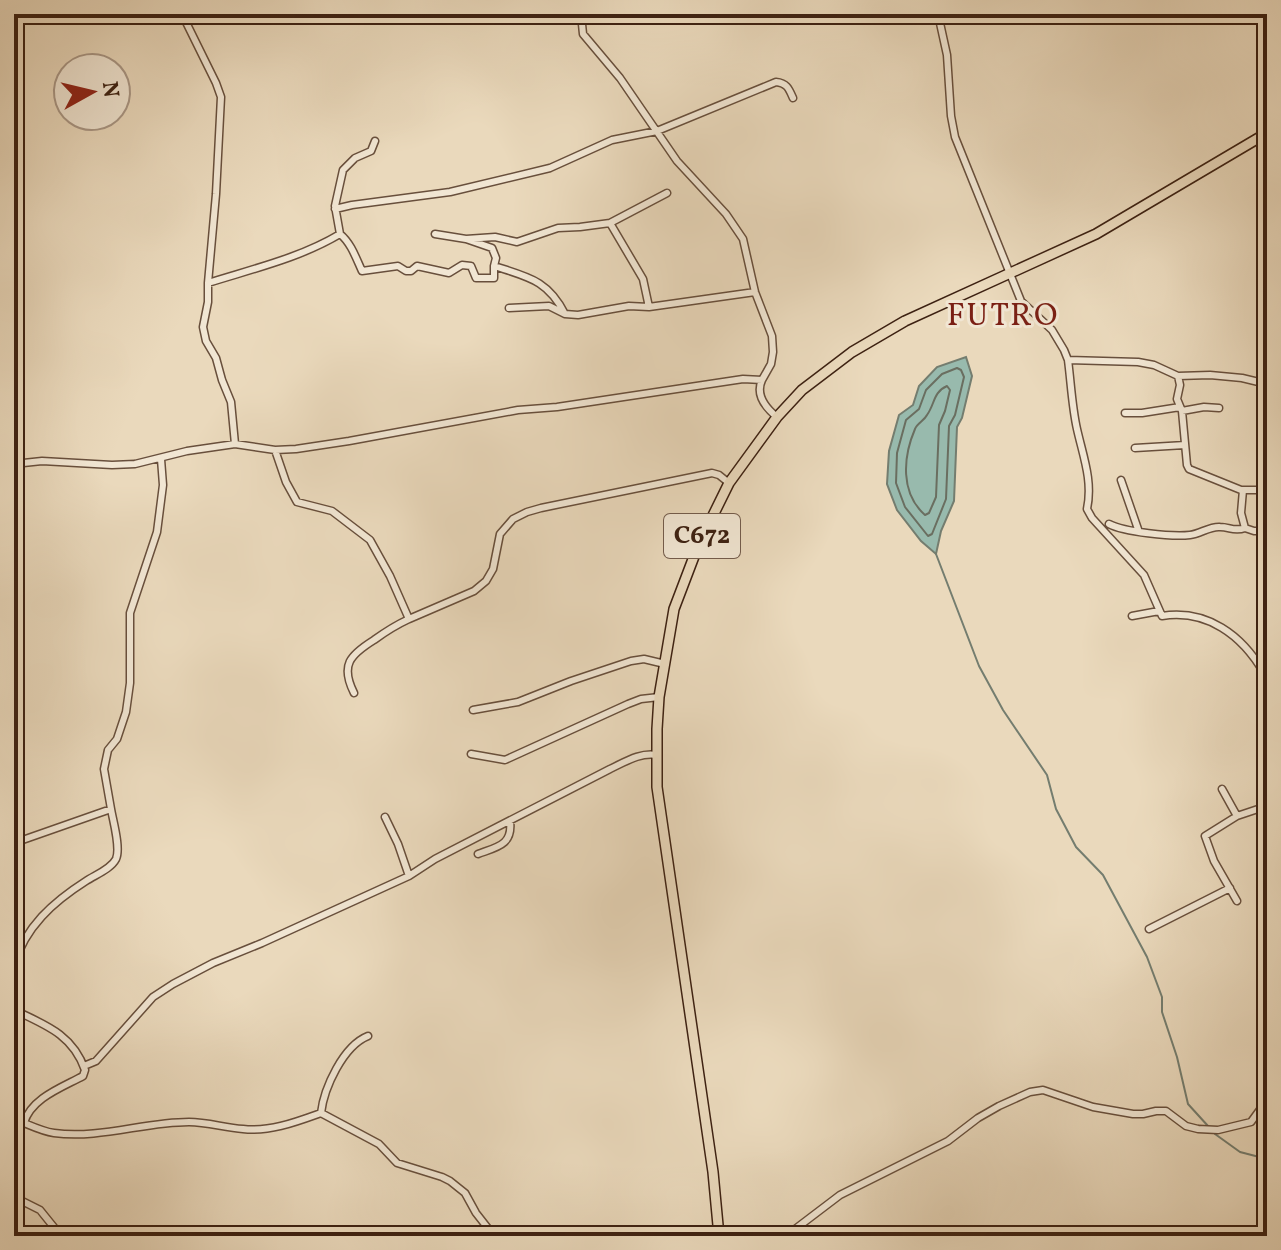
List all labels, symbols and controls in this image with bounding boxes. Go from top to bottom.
north arrow [52,52,132,132]
text: N [93,79,126,100]
district label: FUTRO [947,295,1059,339]
road number: C672 [664,514,740,558]

